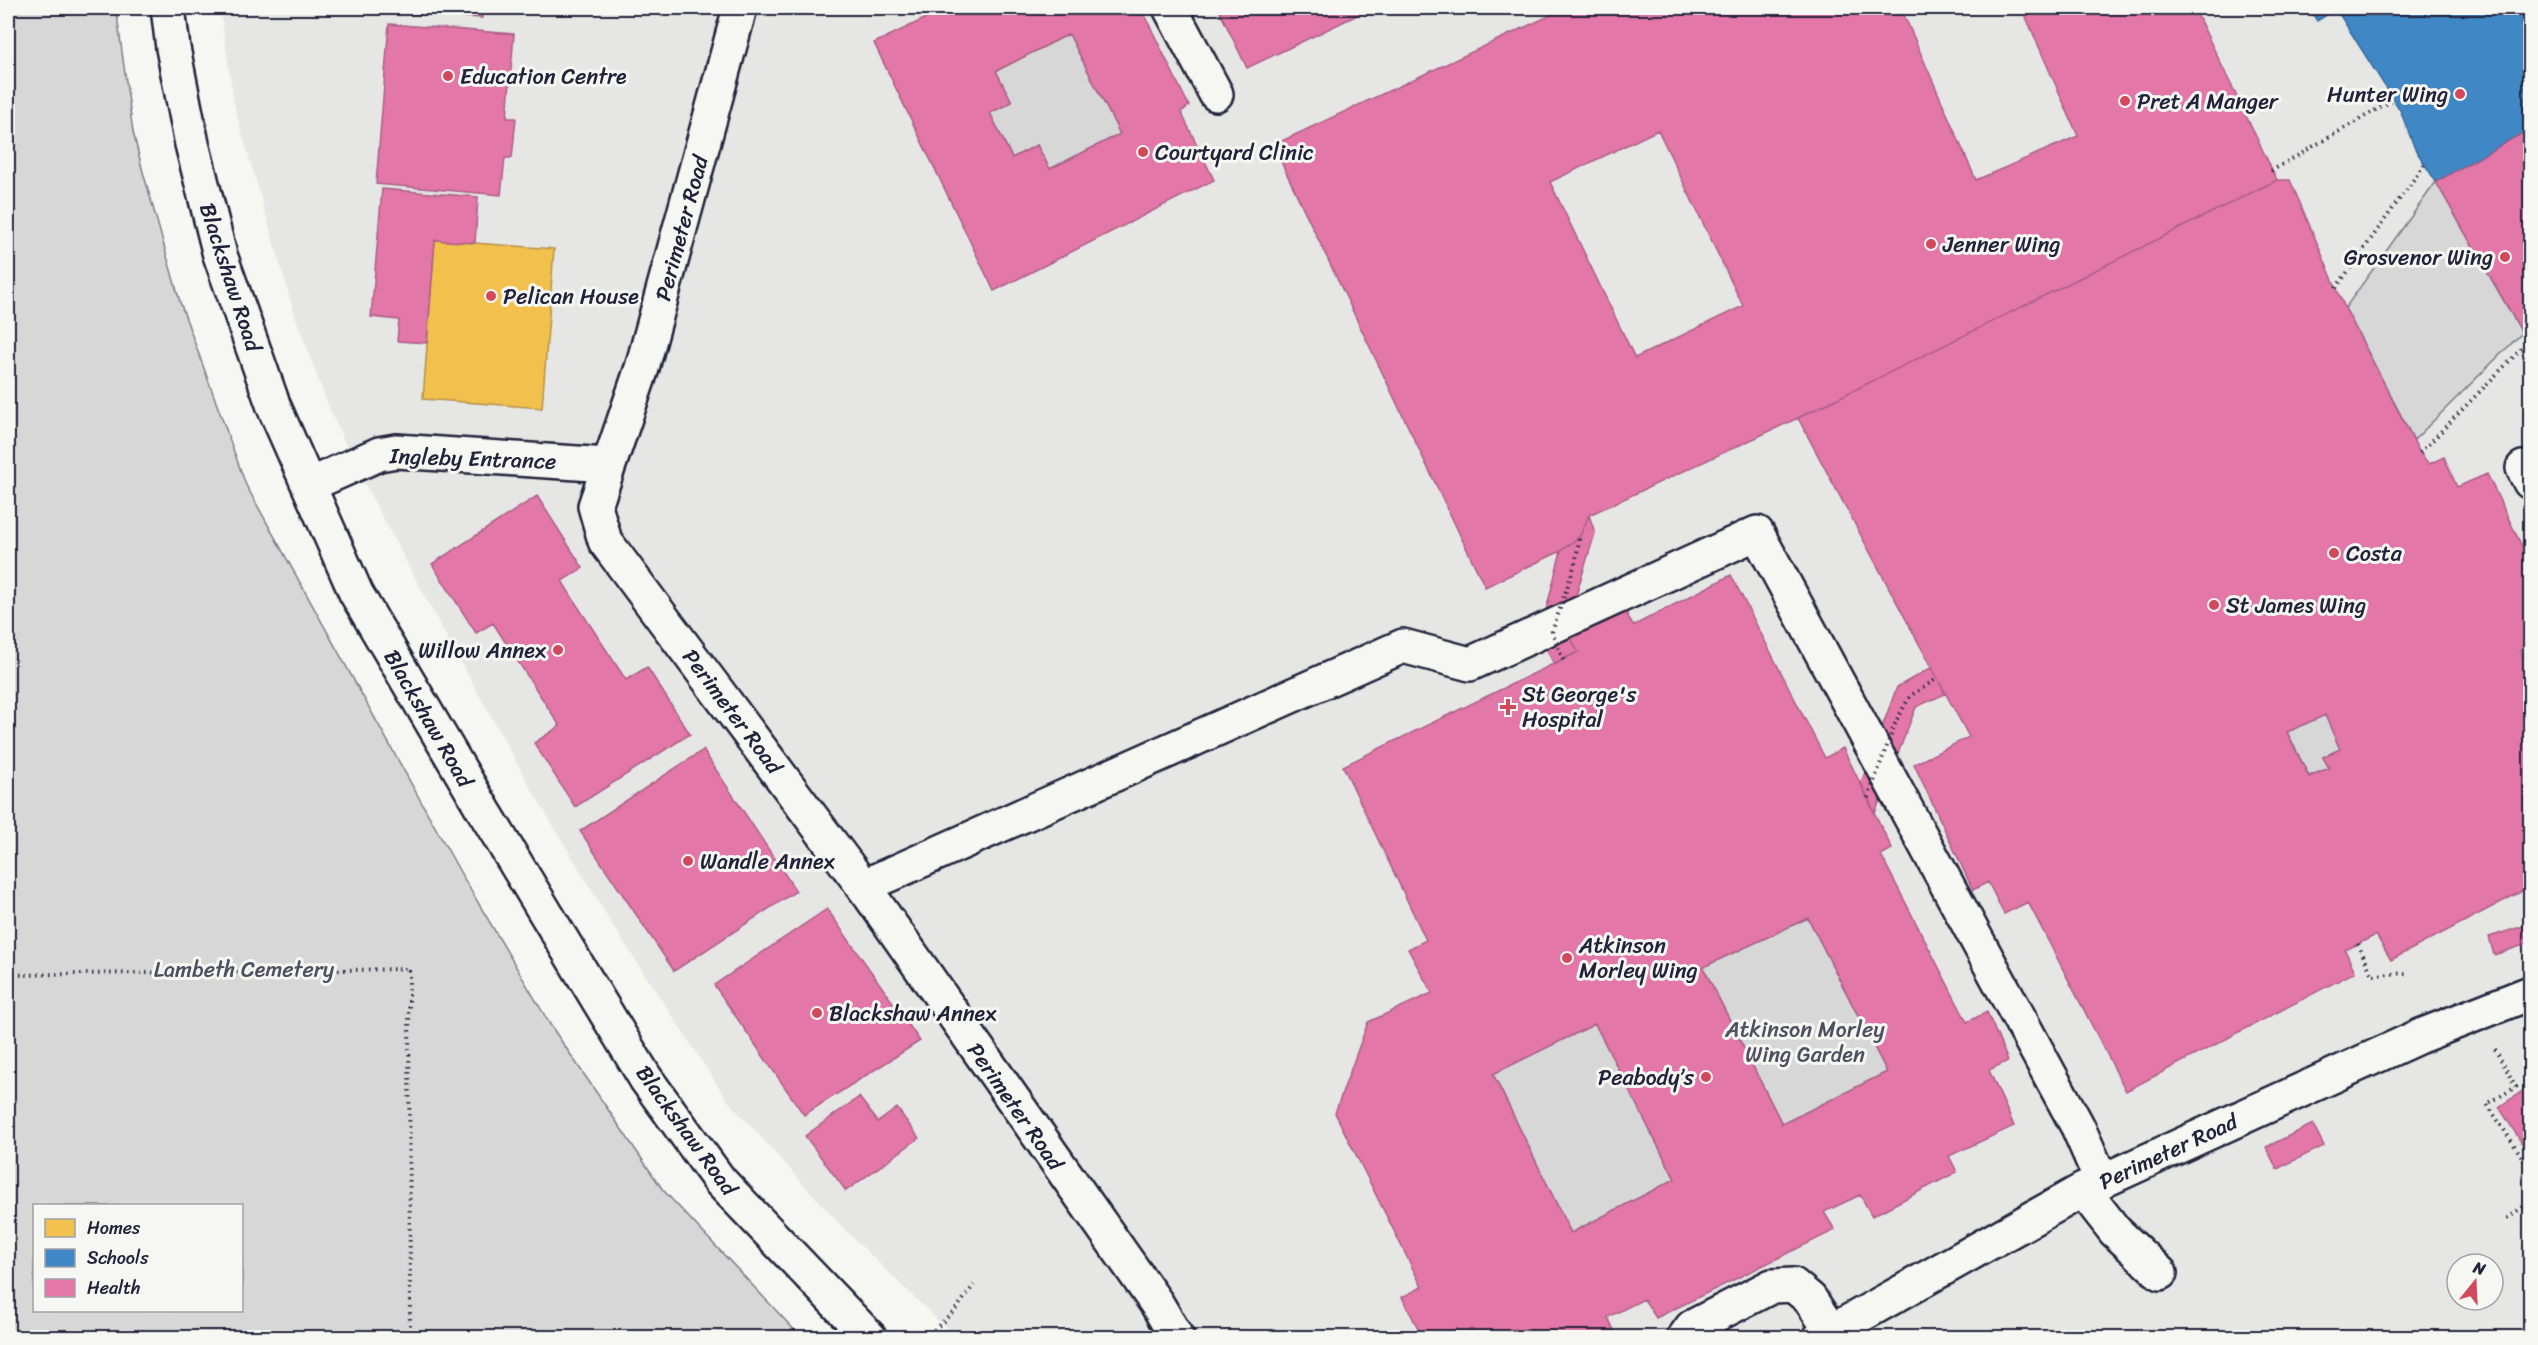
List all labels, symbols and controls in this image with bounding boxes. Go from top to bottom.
place label: Education Centre [460,57,627,96]
marker: Education Centre [441,69,455,83]
place label: Hunter Wing [2327,75,2448,114]
place label: Pret A Manger [2137,82,2280,121]
marker: Hunter Wing [2453,87,2467,101]
marker: Pret A Manger [2118,94,2132,108]
place label: Courtyard Clinic [1155,133,1314,172]
marker: Courtyard Clinic [1136,145,1150,159]
street label: Perimeter Road [643,150,720,305]
street label: Blackshaw Road [188,198,273,358]
place label: Jenner Wing [1942,225,2060,264]
marker: Jenner Wing [1924,237,1938,251]
place label: Grosvenor Wing [2344,238,2493,277]
marker: Grosvenor Wing [2498,250,2512,264]
place label: Pelican House [503,277,639,316]
marker: Pelican House [484,289,498,303]
street label: Ingleby Entrance [388,436,557,481]
place label: Costa [2346,534,2403,573]
marker: Costa [2327,546,2341,560]
place label: St James Wing [2226,586,2366,625]
marker: St James Wing [2207,598,2221,612]
place label: Willow Annex [418,631,547,670]
street label: Perimeter Road [672,640,794,784]
street label: Blackshaw Road [373,642,485,796]
marker: Willow Annex [551,643,565,657]
place label: St George's Hospital [1522,675,1637,739]
marker: St George's Hospital [1499,698,1517,716]
place label: Wandle Annex [700,842,836,881]
marker: Wandle Annex [681,854,695,868]
place label: Atkinson Morley Wing [1578,926,1698,990]
park label: Lambeth Cemetery [154,950,335,989]
marker: Atkinson Morley Wing [1560,951,1574,965]
place label: Blackshaw Annex [829,994,997,1033]
marker: Blackshaw Annex [810,1006,824,1020]
park label: Atkinson Morley Wing Garden [1724,1010,1885,1074]
street label: Perimeter Road [957,1034,1075,1180]
street label: Blackshaw Road [625,1056,749,1205]
place label: Peabody’s [1598,1058,1695,1097]
marker: Peabody’s [1699,1070,1713,1084]
street label: Perimeter Road [2092,1102,2245,1201]
legend [33,1204,243,1312]
text: Homes [87,1212,141,1244]
text: Schools [87,1242,149,1274]
north arrow [2445,1252,2505,1312]
text: N [2469,1252,2490,1284]
text: Health [87,1272,140,1304]

